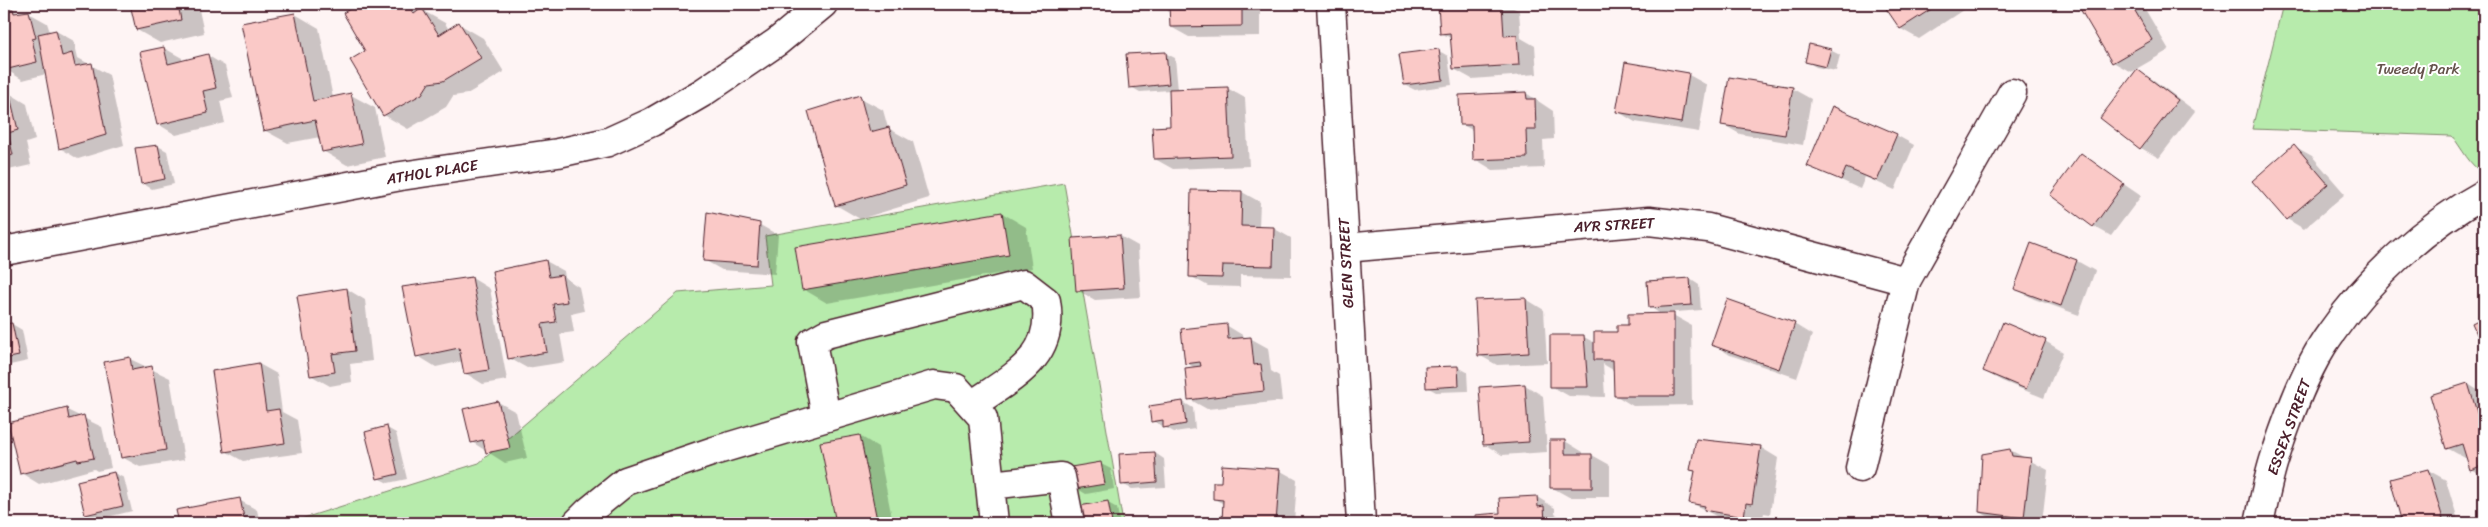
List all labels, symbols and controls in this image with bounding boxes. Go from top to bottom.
park label: Tweedy Park [2376,56,2460,82]
street label: ATHOL PLACE [383,152,481,192]
street label: AYR STREET [1572,210,1657,240]
street label: GLEN STREET [1331,216,1361,309]
street label: ESSEX STREET [2260,374,2319,479]

